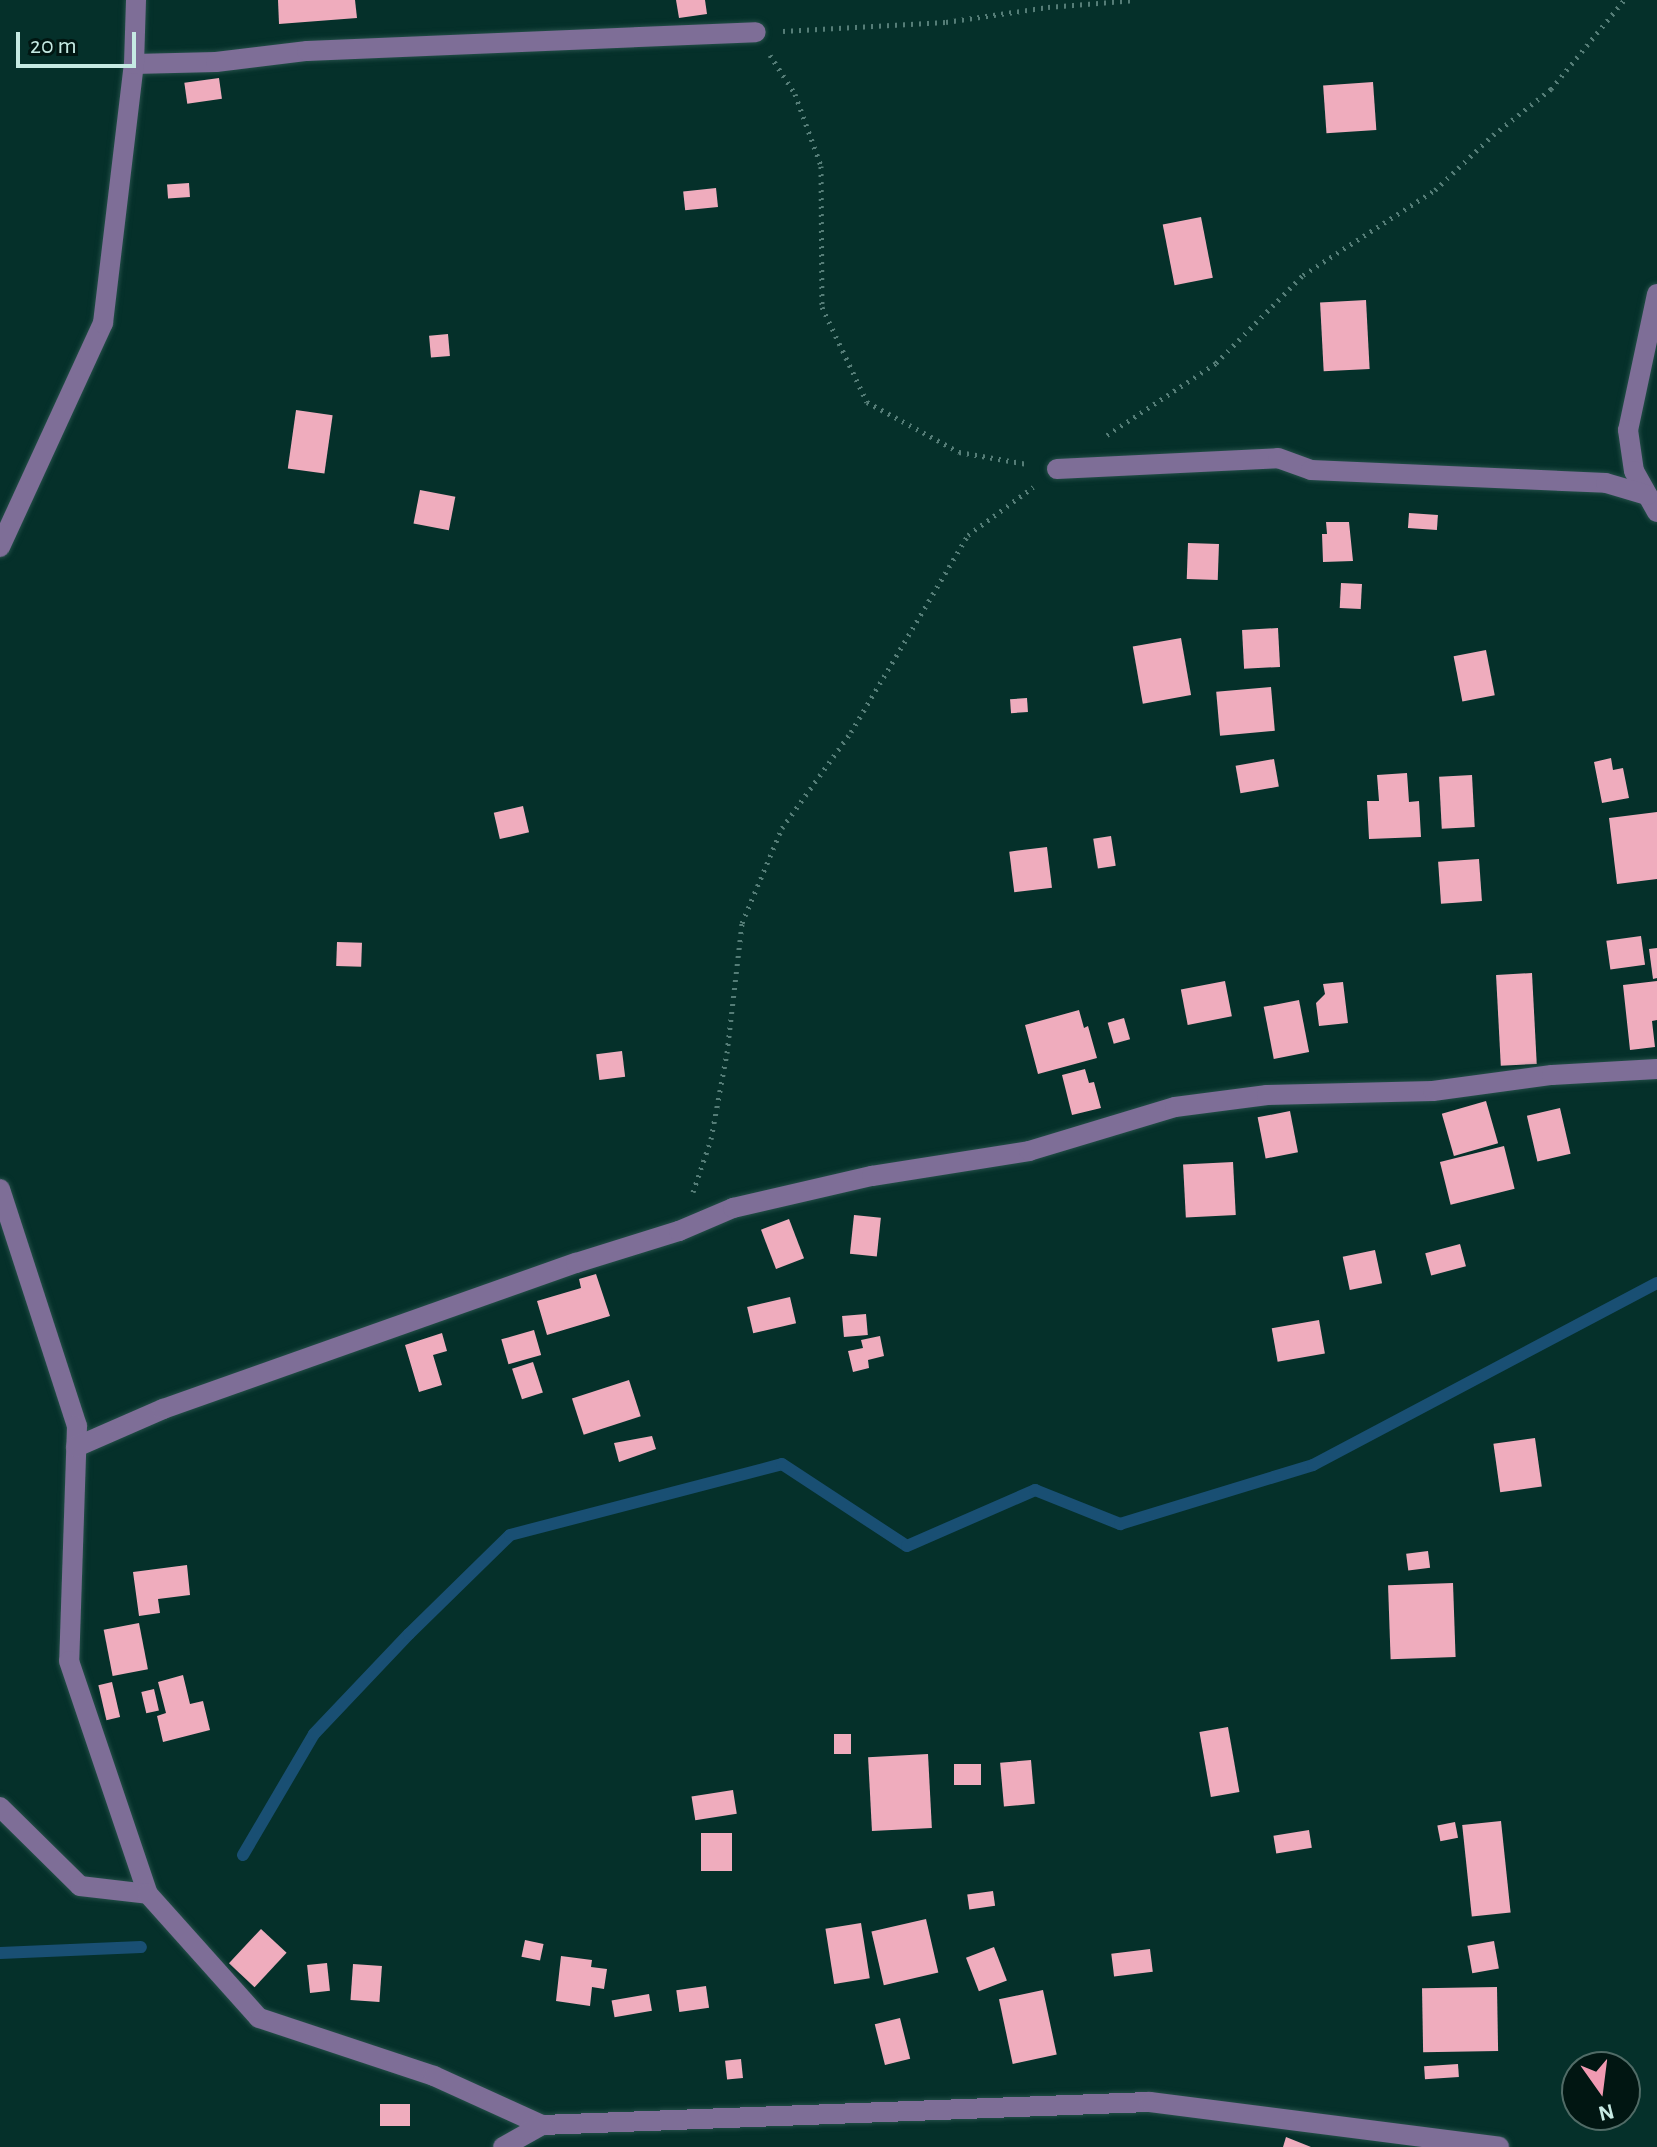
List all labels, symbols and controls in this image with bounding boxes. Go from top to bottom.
scale bar [20,16,140,66]
text: 20 m [30,34,77,58]
north arrow [1561,2051,1641,2131]
text: N [1596,2100,1616,2125]

